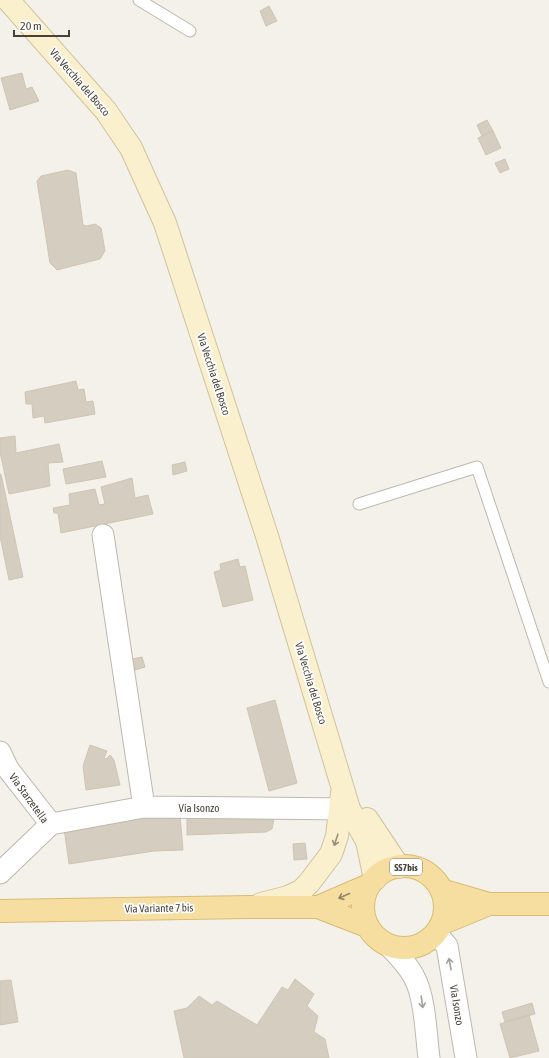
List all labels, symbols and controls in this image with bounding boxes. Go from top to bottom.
scale bar [14,12,69,38]
text: 20 m [20,19,42,33]
street label: Via Vecchia del Bosco [47,46,113,118]
street label: Via Vecchia del Bosco [195,332,233,416]
street label: Via Vecchia del Bosco [293,640,329,726]
street label: Via Starzetella [7,771,51,825]
street label: Via Isonzo [179,802,219,814]
one-way arrow [331,834,339,846]
road number: SS7bis [390,859,422,875]
one-way arrow [338,893,350,900]
street label: Via Variante 7 bis [124,901,194,915]
one-way arrow [446,958,454,971]
street label: Via Isonzo [448,984,466,1026]
one-way arrow [418,995,426,1008]

